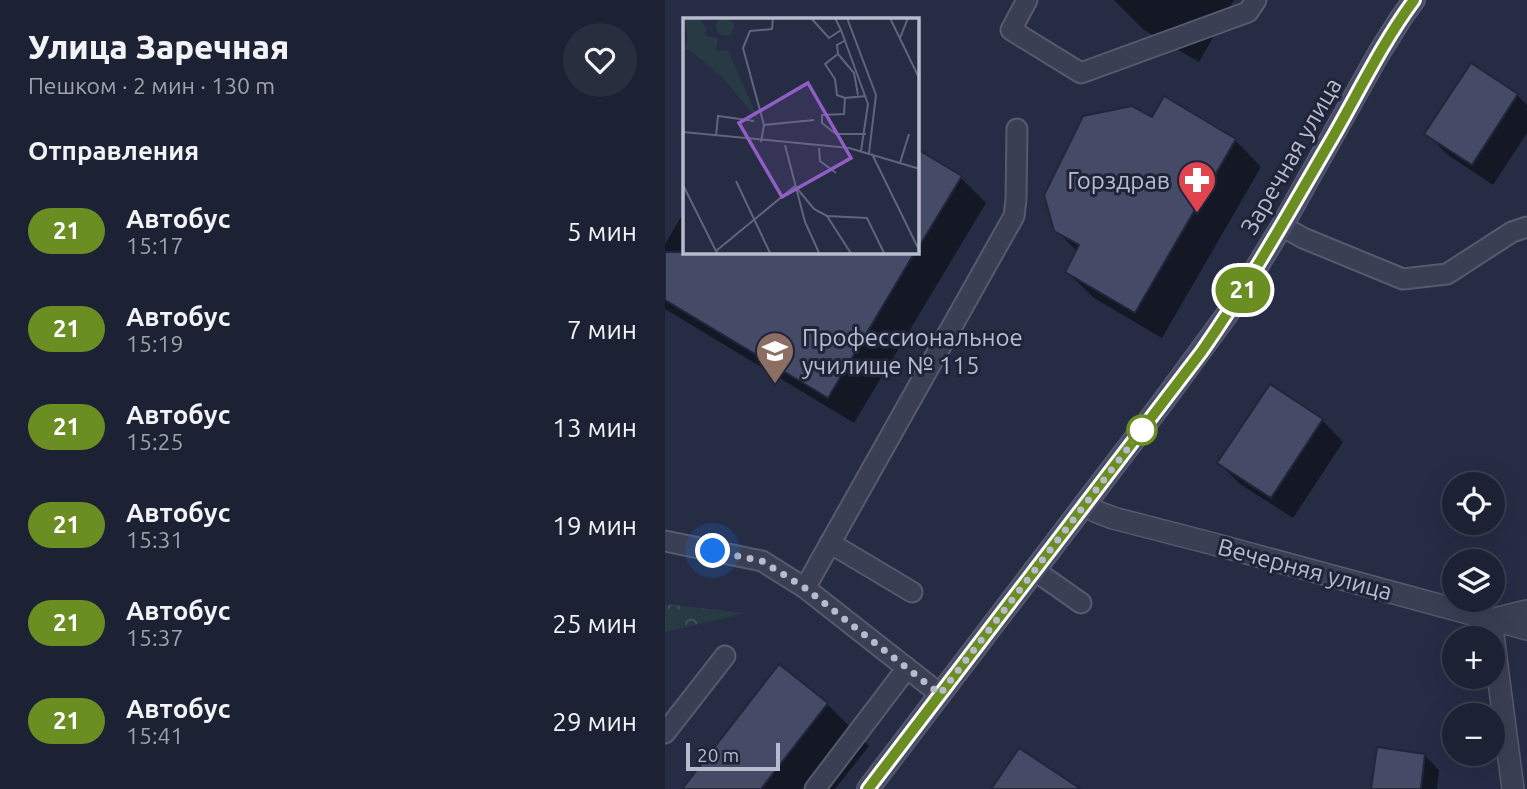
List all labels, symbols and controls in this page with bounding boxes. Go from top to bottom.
inset map [683,18,919,254]
button: heart [563,23,637,97]
text: Улица Заречная [28,28,289,65]
text: Пешком · 2 мин · 130 m [28,73,275,98]
street label: Заречная улица [1235,73,1347,239]
text: Отправления [28,136,199,165]
pharmacy icon: Горздрав [1176,159,1218,214]
place label: Горздрав [1067,167,1170,194]
text: Автобус [126,204,230,233]
text: 21 [53,217,80,244]
text: 5 мин [567,217,637,246]
text: 15:17 [126,233,184,258]
line badge: 21 [1211,267,1275,313]
text: 21 [1229,276,1257,303]
text: Автобус [126,302,230,331]
text: 21 [53,315,80,342]
text: 7 мин [567,315,637,344]
place label: Профессиональное училище № 115 [802,324,1023,379]
school or university icon: Профессиональное училище № 115 [754,330,796,385]
text: 15:19 [126,331,184,356]
text: Автобус [126,400,230,429]
text: 21 [53,413,80,440]
text: 13 мин [552,413,637,442]
unlabelled marker [1127,415,1157,445]
text: 15:25 [126,429,184,454]
map controls [1442,472,1505,766]
button: locate [1442,472,1505,535]
text: Автобус [126,498,230,527]
text: 21 [53,511,80,538]
text: 19 мин [552,511,637,540]
text: 15:31 [126,527,184,552]
your location [695,533,730,568]
street label: Вечерняя улица [1215,533,1395,605]
button: layers [1442,549,1505,612]
text: Автобус [126,596,230,625]
text: 21 [53,609,80,636]
text: 25 мин [552,609,637,638]
text: 15:37 [126,625,184,650]
button: + [1442,626,1505,689]
text: Автобус [126,694,230,723]
button: − [1442,703,1505,766]
text: 21 [53,707,80,734]
text: 29 мин [552,707,637,736]
text: 15:41 [126,723,184,748]
scale bar [686,740,781,772]
text: 20 m [697,744,739,766]

